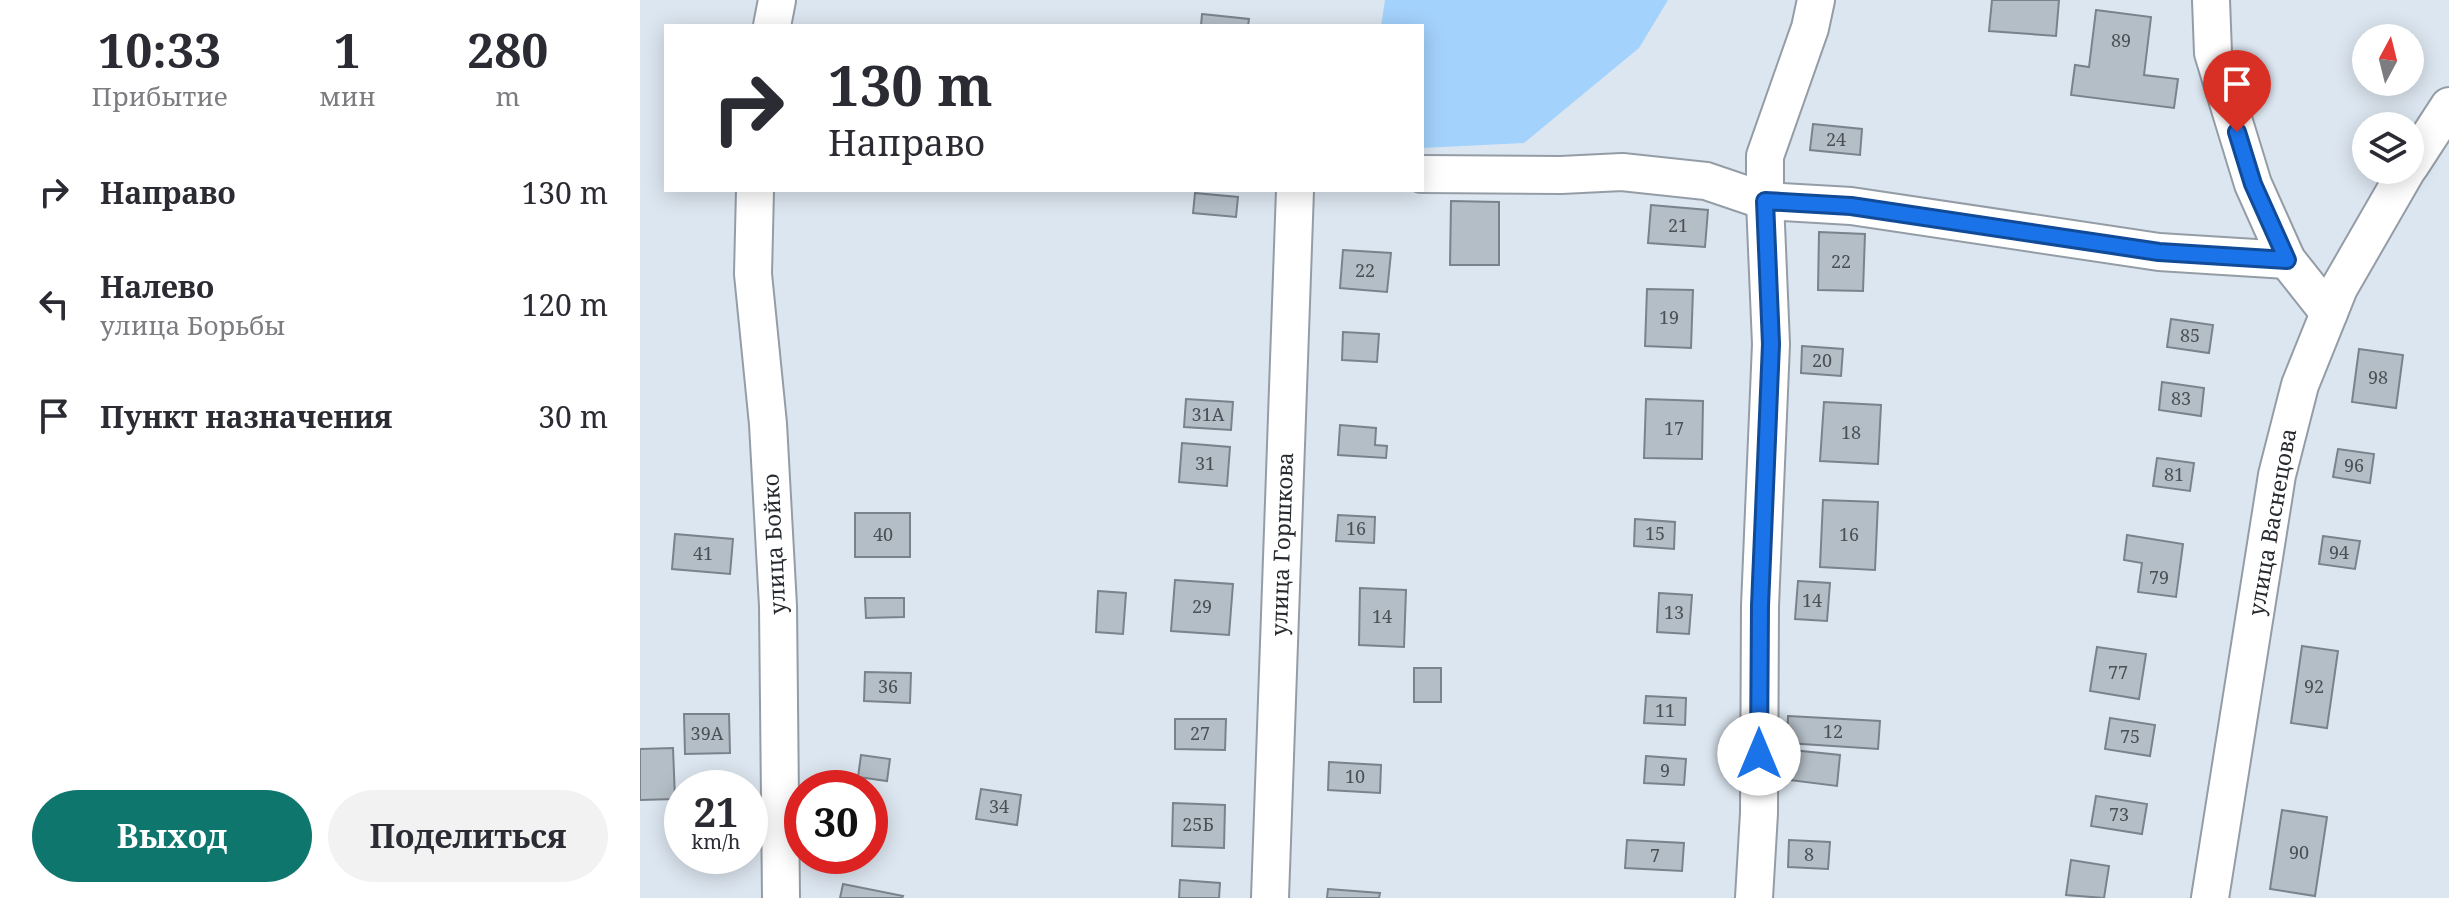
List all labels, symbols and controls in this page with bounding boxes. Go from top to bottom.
text: 10:33 [98,17,221,82]
text: 1 [334,17,361,82]
text: 280 [467,17,548,82]
north arrow [2352,24,2424,96]
map controls [2352,24,2424,184]
house number: 89 [2111,28,2131,52]
text: 130 m [828,46,993,122]
pin [2203,50,2271,132]
icon: right [696,56,800,160]
icon: arrive [2215,62,2259,106]
text: Прибытие [91,78,228,114]
text: мин [319,78,376,114]
text: m [496,78,520,114]
button: layers [2352,112,2424,184]
text: Направо [828,118,985,167]
house number: 24 [1826,127,1846,151]
icon: right [32,170,76,214]
text: Направо [100,172,236,213]
text: 130 m [522,172,608,213]
house number: 21 [1668,213,1688,237]
house number: 22 [1831,249,1851,273]
house number: 22 [1355,258,1375,282]
text: Налево [100,266,214,307]
icon: left [32,282,76,326]
text: 120 m [522,284,608,325]
house number: 19 [1659,305,1679,329]
text: улица Борьбы [100,307,285,343]
house number: 85 [2180,323,2200,347]
house number: 20 [1812,348,1832,372]
house number: 98 [2368,365,2388,389]
house number: 83 [2171,386,2191,410]
icon: arrive [32,394,76,438]
text: Пункт назначения [100,396,392,437]
text: 30 m [538,396,608,437]
house number: 31А [1192,402,1225,426]
house number: 17 [1664,416,1684,440]
house number: 18 [1841,420,1861,444]
street label: улица Васнецова [2240,426,2302,618]
house number: 31 [1195,451,1215,475]
street label: улица Горшкова [1263,452,1299,636]
house number: 96 [2344,453,2364,477]
house number: 81 [2164,462,2184,486]
street label: улица Бойко [754,473,792,615]
house number: 16 [1346,516,1366,540]
house number: 15 [1645,521,1665,545]
house number: 40 [873,522,893,546]
house number: 16 [1839,522,1859,546]
house number: 94 [2329,540,2349,564]
house number: 41 [693,541,713,565]
house number: 79 [2149,565,2169,589]
house number: 14 [1802,588,1822,612]
house number: 29 [1192,594,1212,618]
house number: 13 [1664,600,1684,624]
house number: 14 [1372,604,1392,628]
house number: 77 [2108,660,2128,684]
house number: 36 [878,674,898,698]
house number: 92 [2304,674,2324,698]
house number: 11 [1655,698,1675,722]
position arrow [1717,712,1801,796]
house number: 12 [1823,719,1843,743]
house number: 39А [691,721,724,745]
house number: 27 [1190,721,1210,745]
house number: 75 [2120,724,2140,748]
house number: 9 [1660,758,1670,782]
house number: 10 [1345,764,1365,788]
speed limit sign: 30 [784,770,888,874]
text: 21 [693,784,739,839]
button: Выход [32,790,312,882]
button: Поделиться [328,790,608,882]
house number: 34 [989,794,1009,818]
house number: 73 [2109,802,2129,826]
house number: 25Б [1182,812,1214,836]
text: km/h [691,828,741,855]
house number: 90 [2289,840,2309,864]
house number: 8 [1804,842,1814,866]
house number: 7 [1650,843,1660,867]

